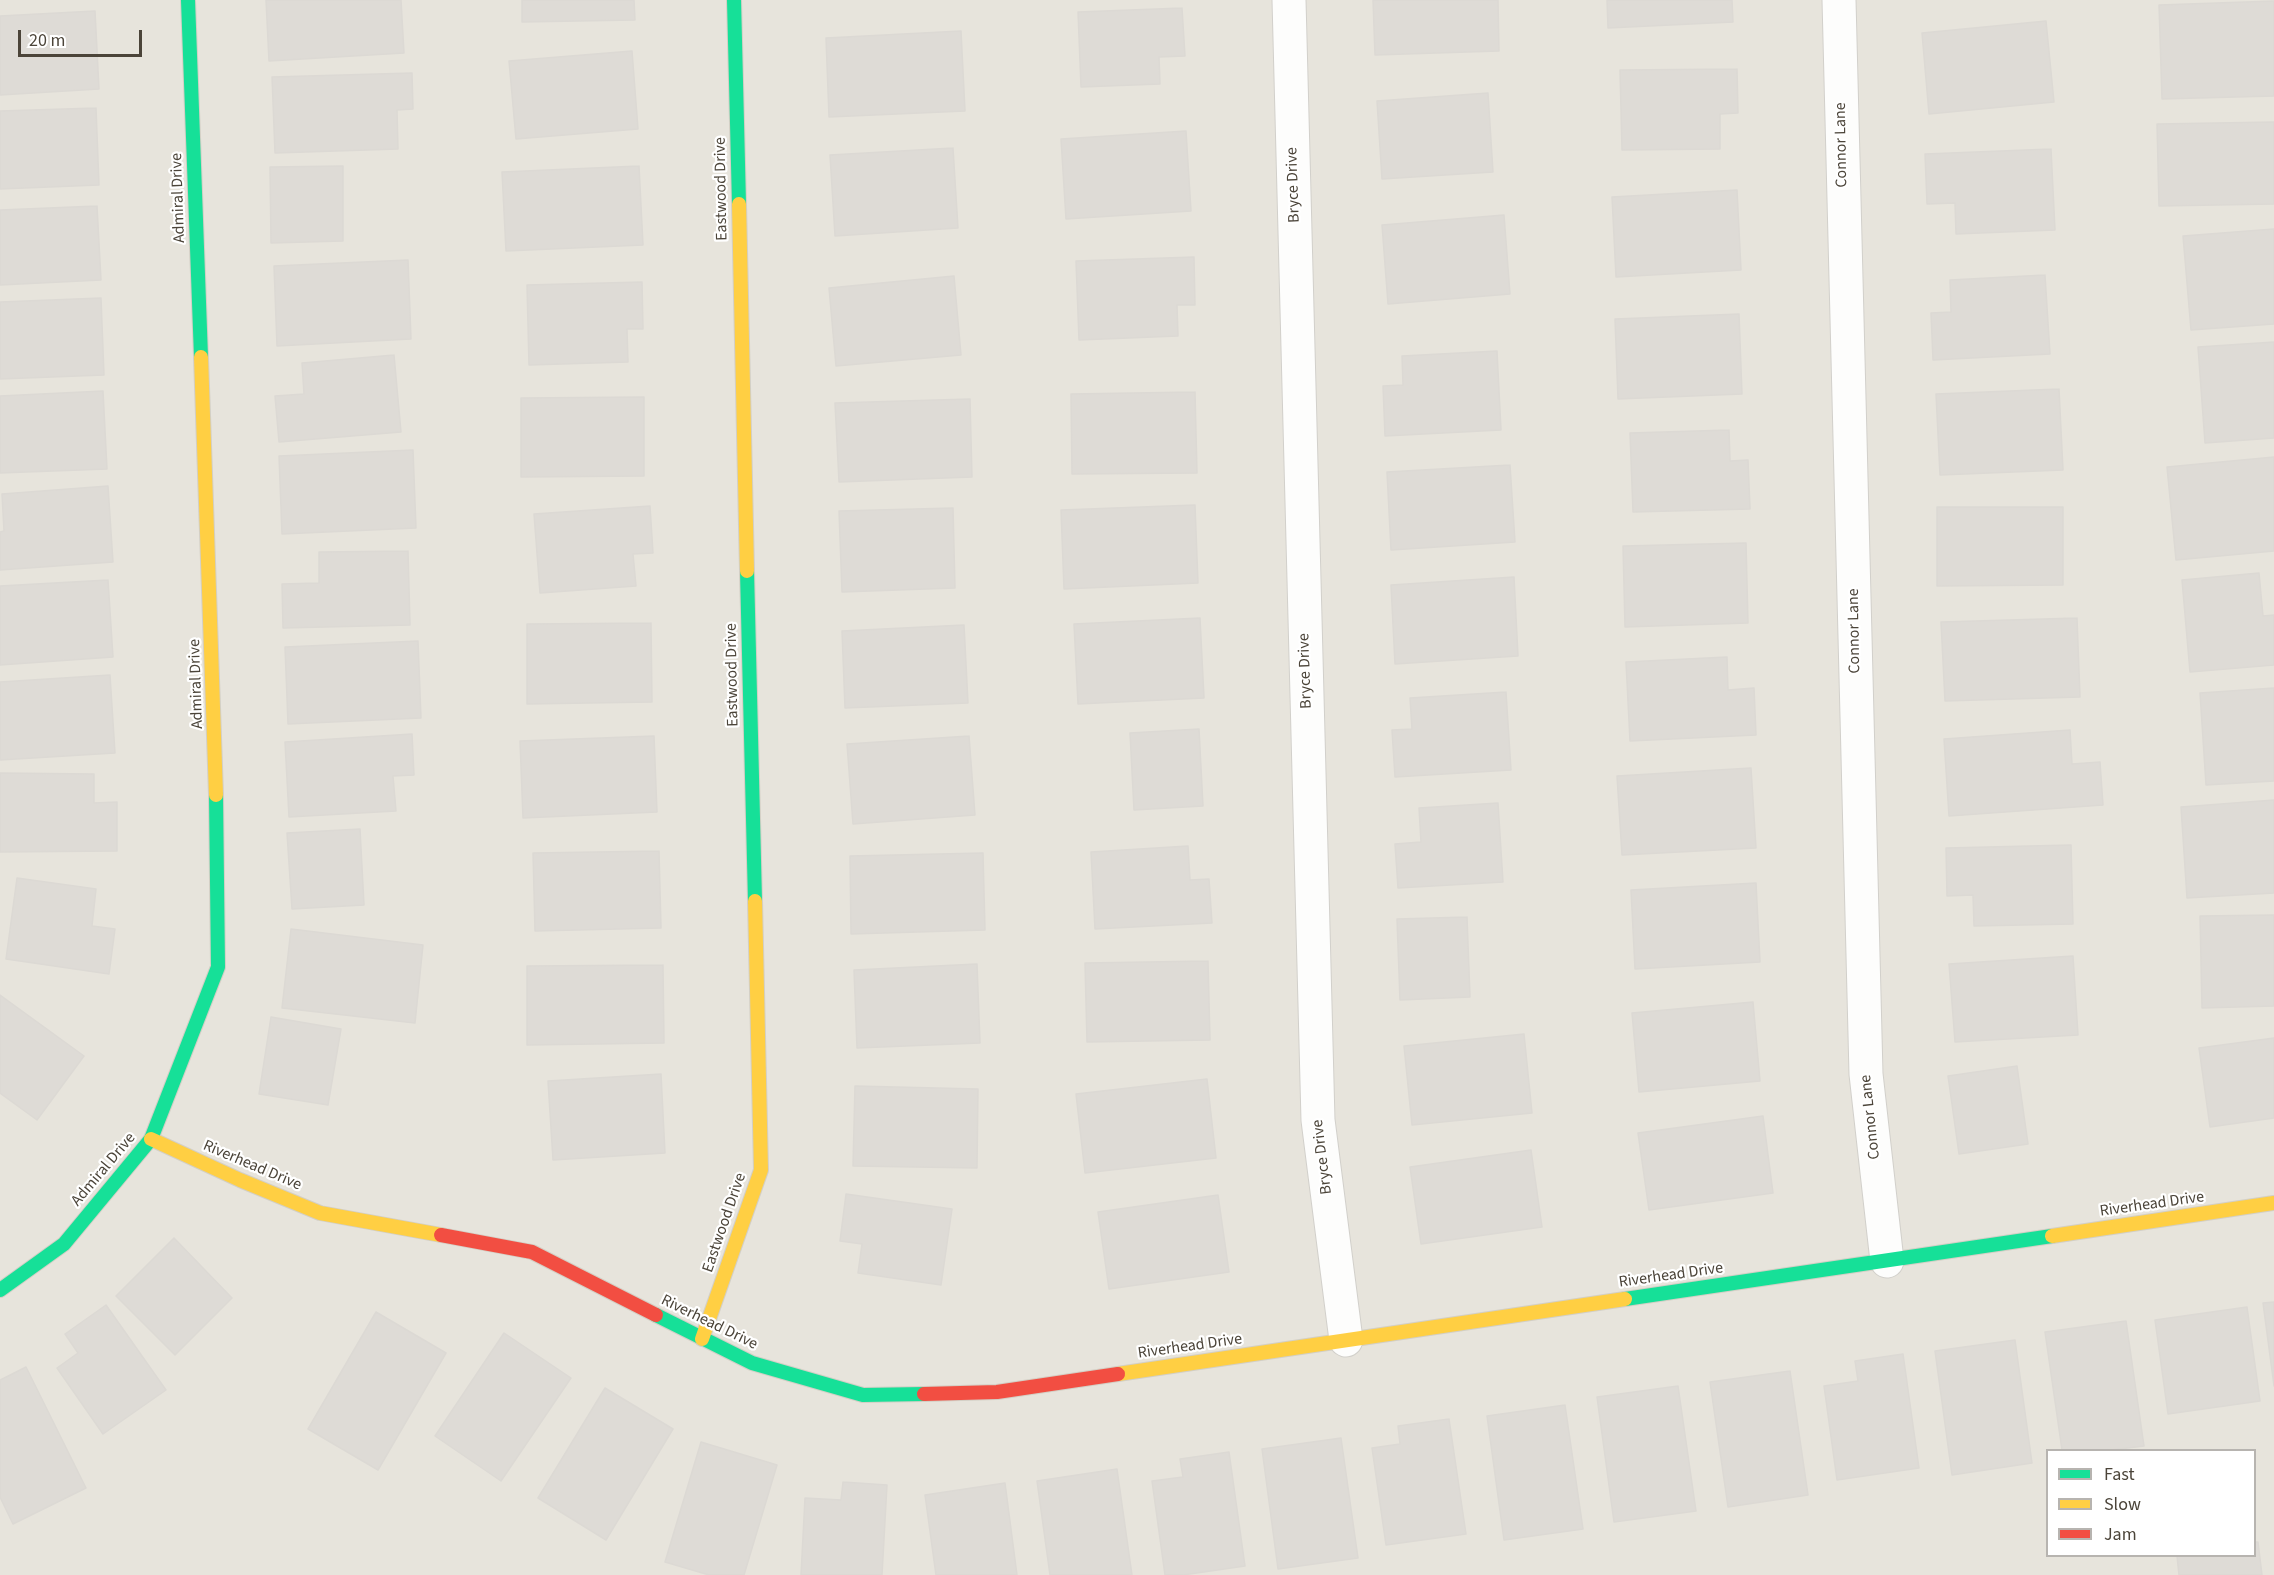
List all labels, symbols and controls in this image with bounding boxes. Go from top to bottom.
scale bar [21,18,146,56]
text: 20 m [29,28,65,53]
street label: Connor Lane [1832,102,1852,188]
street label: Eastwood Drive [711,137,733,241]
street label: Bryce Drive [1283,147,1305,223]
street label: Admiral Drive [168,153,190,243]
street label: Connor Lane [1845,588,1865,674]
street label: Eastwood Drive [722,623,744,727]
street label: Bryce Drive [1295,633,1317,709]
street label: Admiral Drive [186,639,208,729]
street label: Connor Lane [1857,1074,1885,1160]
street label: Bryce Drive [1309,1118,1337,1196]
street label: Admiral Drive [68,1129,140,1211]
street label: Riverhead Drive [200,1137,304,1195]
street label: Eastwood Drive [699,1171,751,1275]
street label: Riverhead Drive [2099,1188,2205,1222]
street label: Riverhead Drive [1618,1259,1724,1293]
street label: Riverhead Drive [658,1291,760,1355]
street label: Riverhead Drive [1137,1330,1243,1364]
legend [2046,1449,2256,1557]
text: Fast [2104,1462,2135,1487]
text: Slow [2104,1492,2141,1517]
text: Jam [2104,1522,2137,1547]

